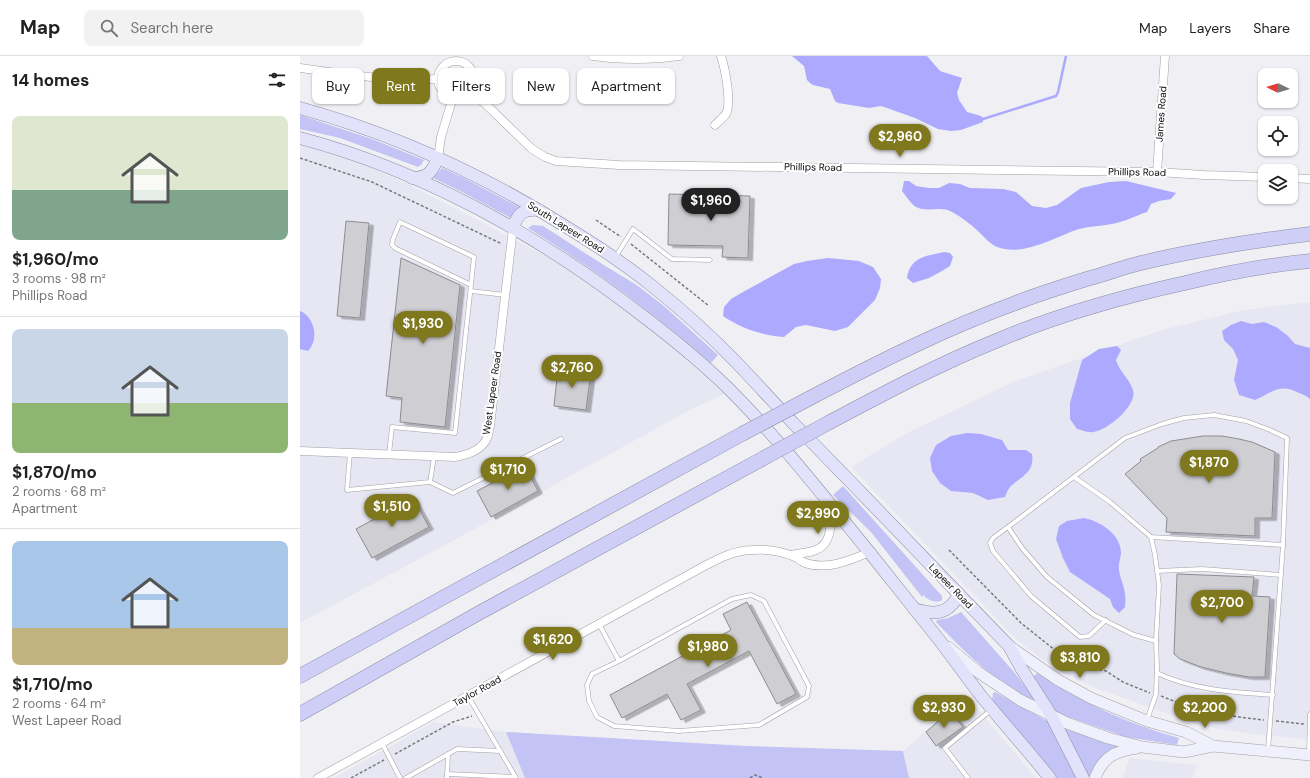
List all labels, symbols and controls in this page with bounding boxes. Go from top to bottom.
search box [84,10,364,46]
text: Map [20,15,60,40]
icon: search [98,17,120,39]
text: Search here [130,18,213,38]
text: Map [1139,19,1167,37]
text: Layers [1189,19,1231,37]
text: Share [1253,19,1290,37]
chip: Buy [312,68,364,104]
chip: Rent [372,68,430,104]
chip: Filters [438,68,505,104]
chip: New [513,68,569,104]
chip: Apartment [577,68,675,104]
north arrow [1258,68,1298,108]
map controls [1258,68,1298,204]
text: 14 homes [12,69,89,91]
icon: filters [266,69,288,91]
street label: James Road [1153,86,1169,142]
button: locate [1258,116,1298,156]
pin: $2,960 [867,124,933,158]
text: $2,960 [878,128,922,145]
icon: home [114,142,186,214]
street label: Phillips Road [784,160,842,174]
button: layers [1258,164,1298,204]
street label: Phillips Road [1108,165,1166,179]
pin: $1,960 [678,188,744,222]
text: $1,960 [690,192,732,209]
street label: South Lapeer Road [525,198,607,256]
text: $1,960/mo [12,248,99,270]
text: 3 rooms · 98 m² [12,270,106,287]
text: Phillips Road [12,287,87,304]
pin: $1,930 [390,311,456,345]
text: $1,930 [403,315,443,332]
street label: West Lapeer Road [480,350,504,436]
icon: home [114,355,186,427]
pin: $2,760 [539,355,605,389]
text: $2,760 [551,359,593,376]
pin: $1,870 [1176,450,1242,484]
text: $1,870 [1189,454,1229,471]
pin: $1,710 [475,457,541,491]
text: $1,870/mo [12,461,97,483]
text: $1,710 [490,461,526,478]
text: 2 rooms · 68 m² [12,483,106,500]
pin: $1,510 [359,494,425,528]
text: $1,510 [373,498,411,515]
text: Apartment [12,500,77,517]
pin: $2,990 [785,501,851,535]
text: $2,990 [796,505,840,522]
street label: Lapeer Road [926,561,976,611]
icon: home [114,567,186,639]
pin: $2,700 [1189,590,1255,624]
text: $2,700 [1200,594,1244,611]
pin: $1,620 [520,627,586,661]
text: $1,620 [533,631,573,648]
pin: $1,980 [675,634,741,668]
text: $1,980 [687,638,729,655]
pin: $3,810 [1047,645,1113,679]
text: $3,810 [1060,649,1100,666]
street label: Taylor Road [450,672,504,710]
text: $1,710/mo [12,673,93,695]
text: 2 rooms · 64 m² [12,695,106,712]
pin: $2,930 [911,695,977,729]
pin: $2,200 [1172,695,1238,729]
text: $2,930 [922,699,966,716]
text: $2,200 [1183,699,1227,716]
text: West Lapeer Road [12,712,121,729]

